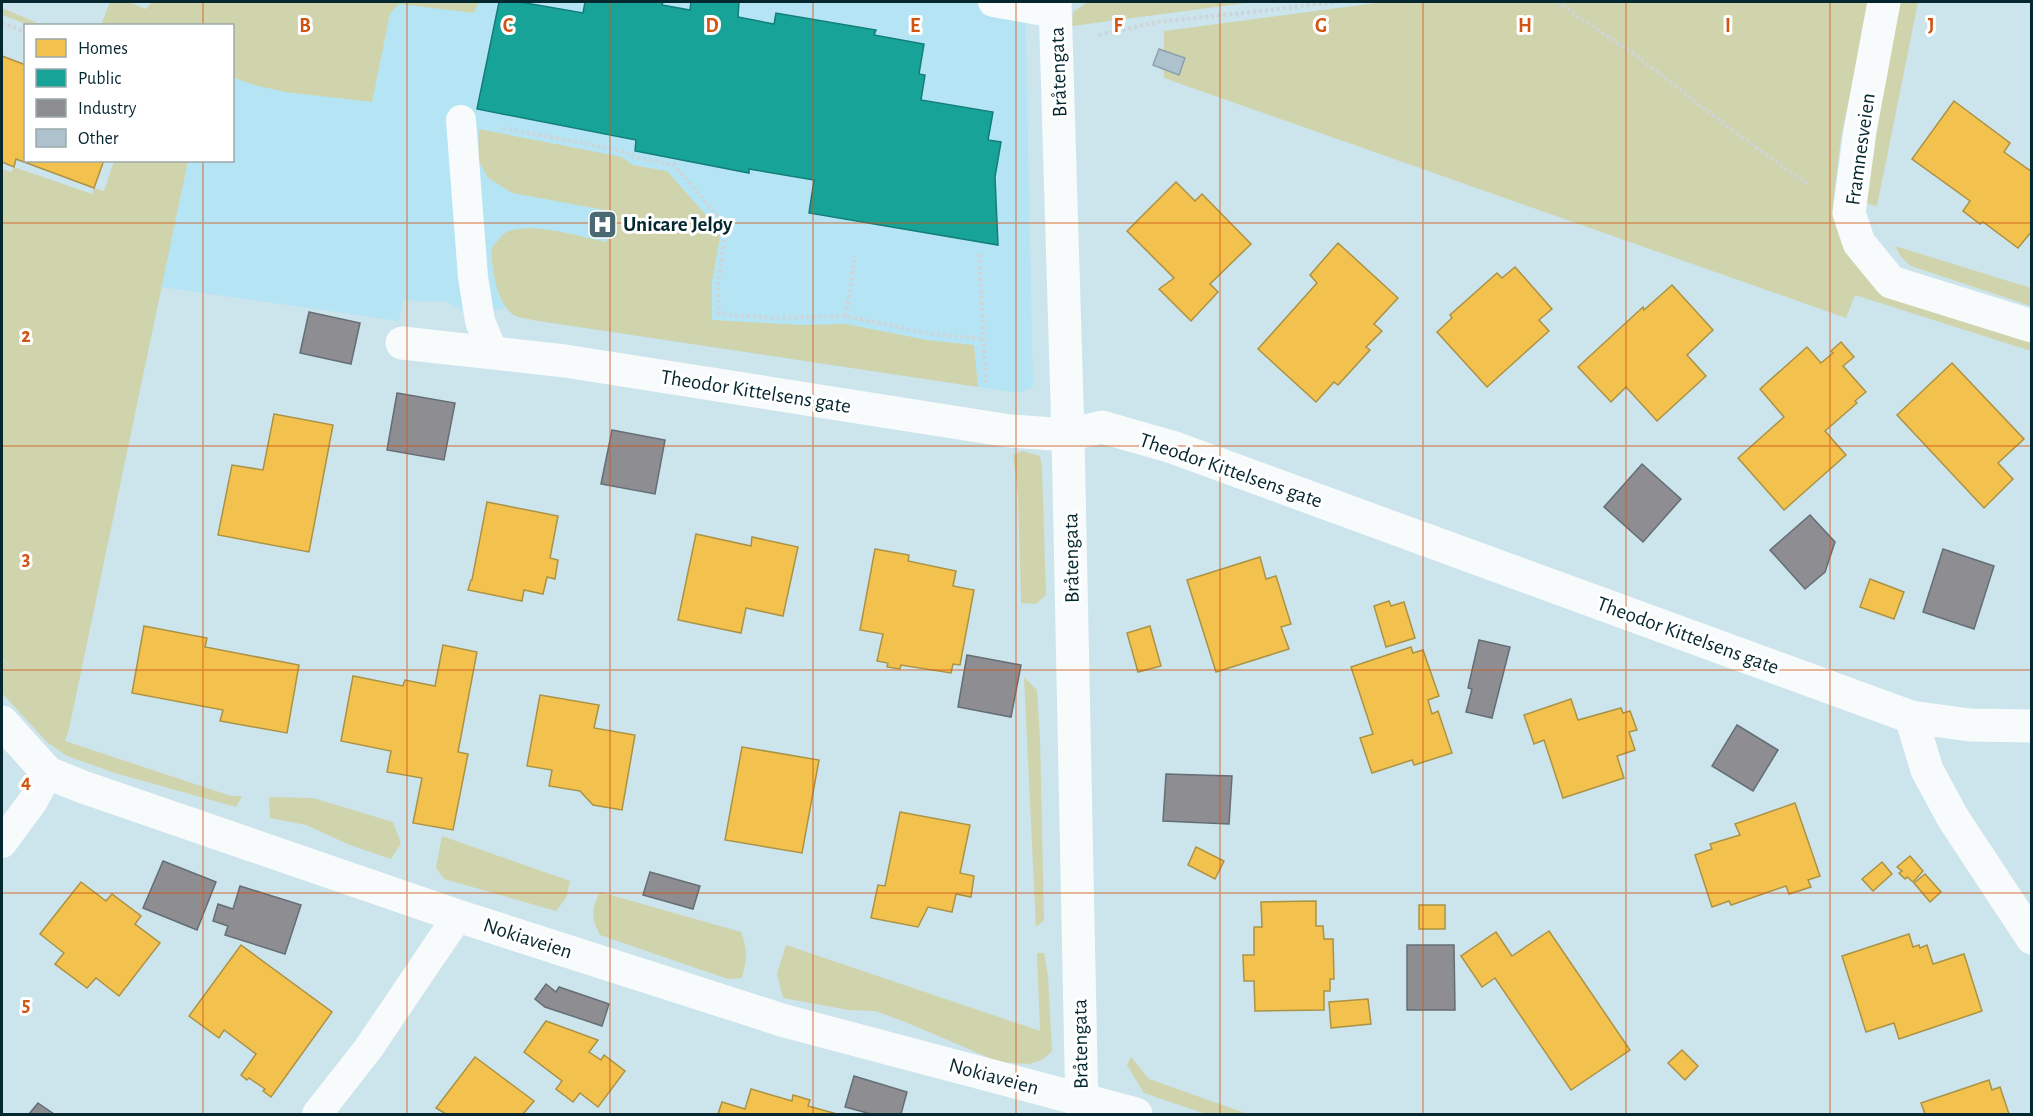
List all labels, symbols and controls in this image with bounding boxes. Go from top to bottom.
text: B [299,16,311,36]
text: C [503,16,514,36]
text: D [705,16,719,36]
text: E [910,16,920,36]
text: F [1113,16,1123,36]
text: G [1315,16,1327,36]
text: H [1518,16,1532,36]
text: I [1725,16,1731,36]
text: J [1928,16,1934,36]
legend [24,24,234,162]
street label: Bråtengata [1046,26,1071,117]
text: Homes [78,40,128,58]
text: Public [78,70,121,88]
street label: Framnesveien [1842,92,1879,207]
text: Industry [78,100,137,118]
text: Other [78,130,119,148]
hospital icon: Unicare Jeløy [586,208,618,240]
place label: Unicare Jeløy [623,214,733,235]
text: 2 [21,326,31,346]
street label: Theodor Kittelsens gate [659,366,852,417]
street label: Theodor Kittelsens gate [1137,429,1325,512]
street label: Bråtengata [1060,512,1083,603]
text: 3 [22,549,30,569]
street label: Theodor Kittelsens gate [1594,593,1782,678]
text: 4 [21,772,31,792]
street label: Nokiaveien [481,914,575,963]
text: 5 [22,995,30,1015]
street label: Bråtengata [1069,998,1092,1089]
street label: Nokiaveien [947,1054,1041,1099]

